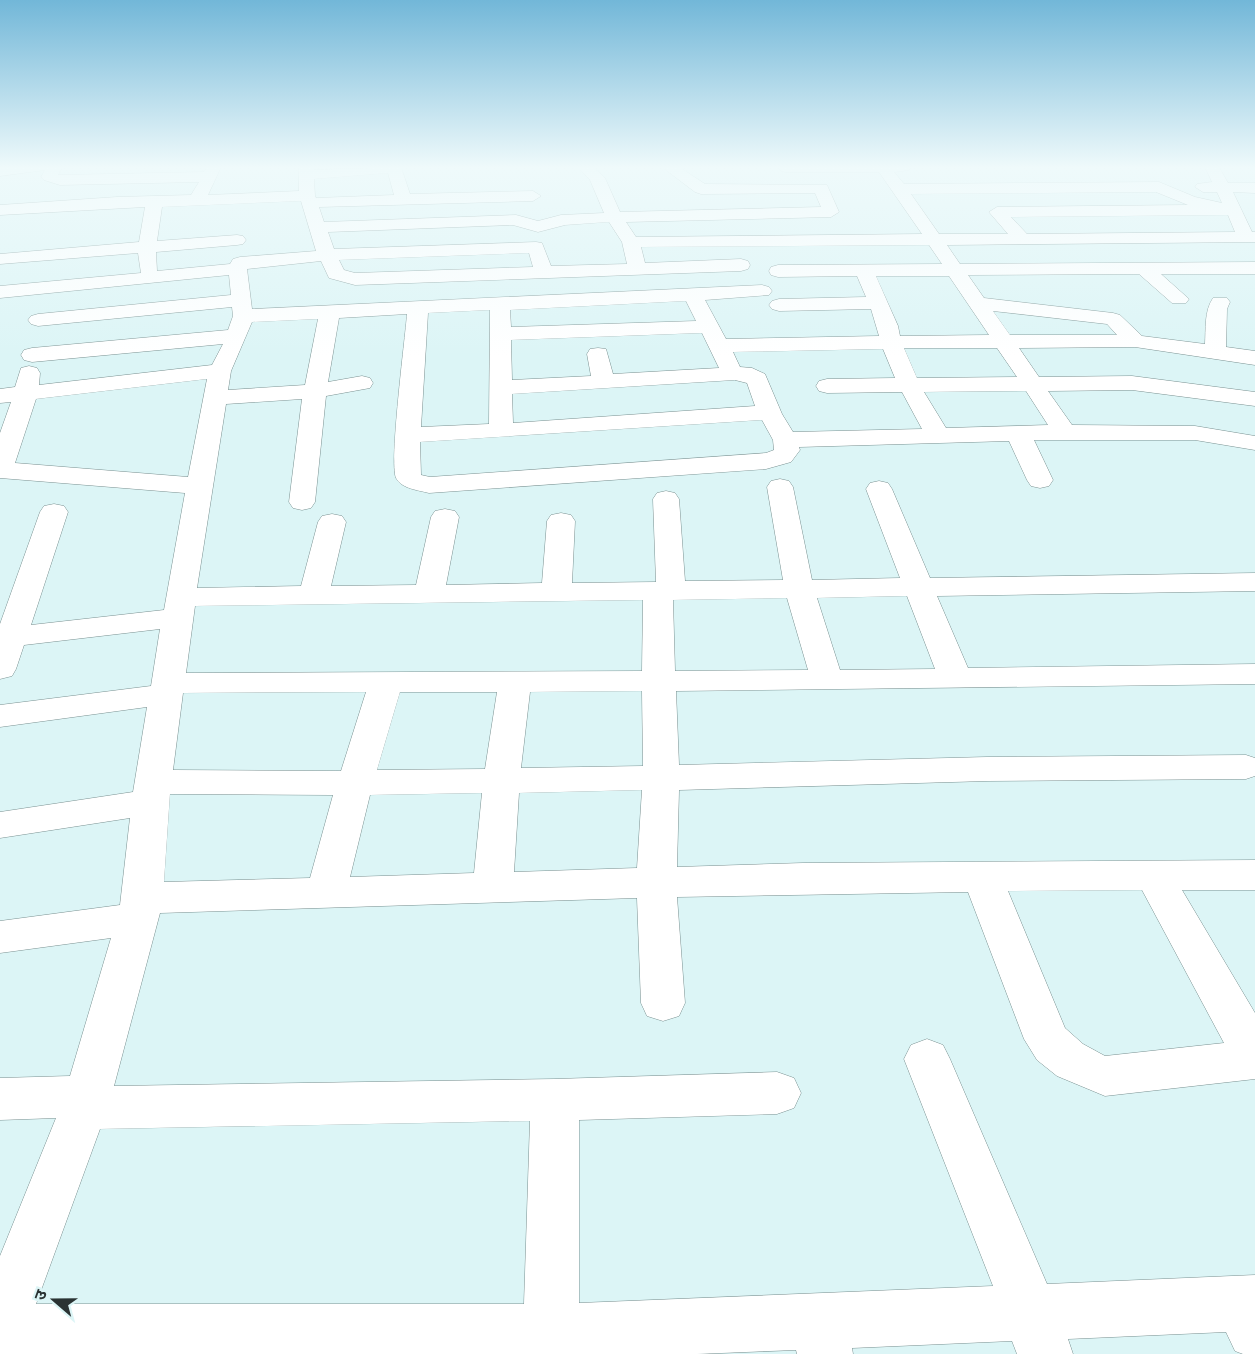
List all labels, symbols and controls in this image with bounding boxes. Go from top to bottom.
north arrow [24,1270,84,1330]
text: उ [29,1286,51,1303]

